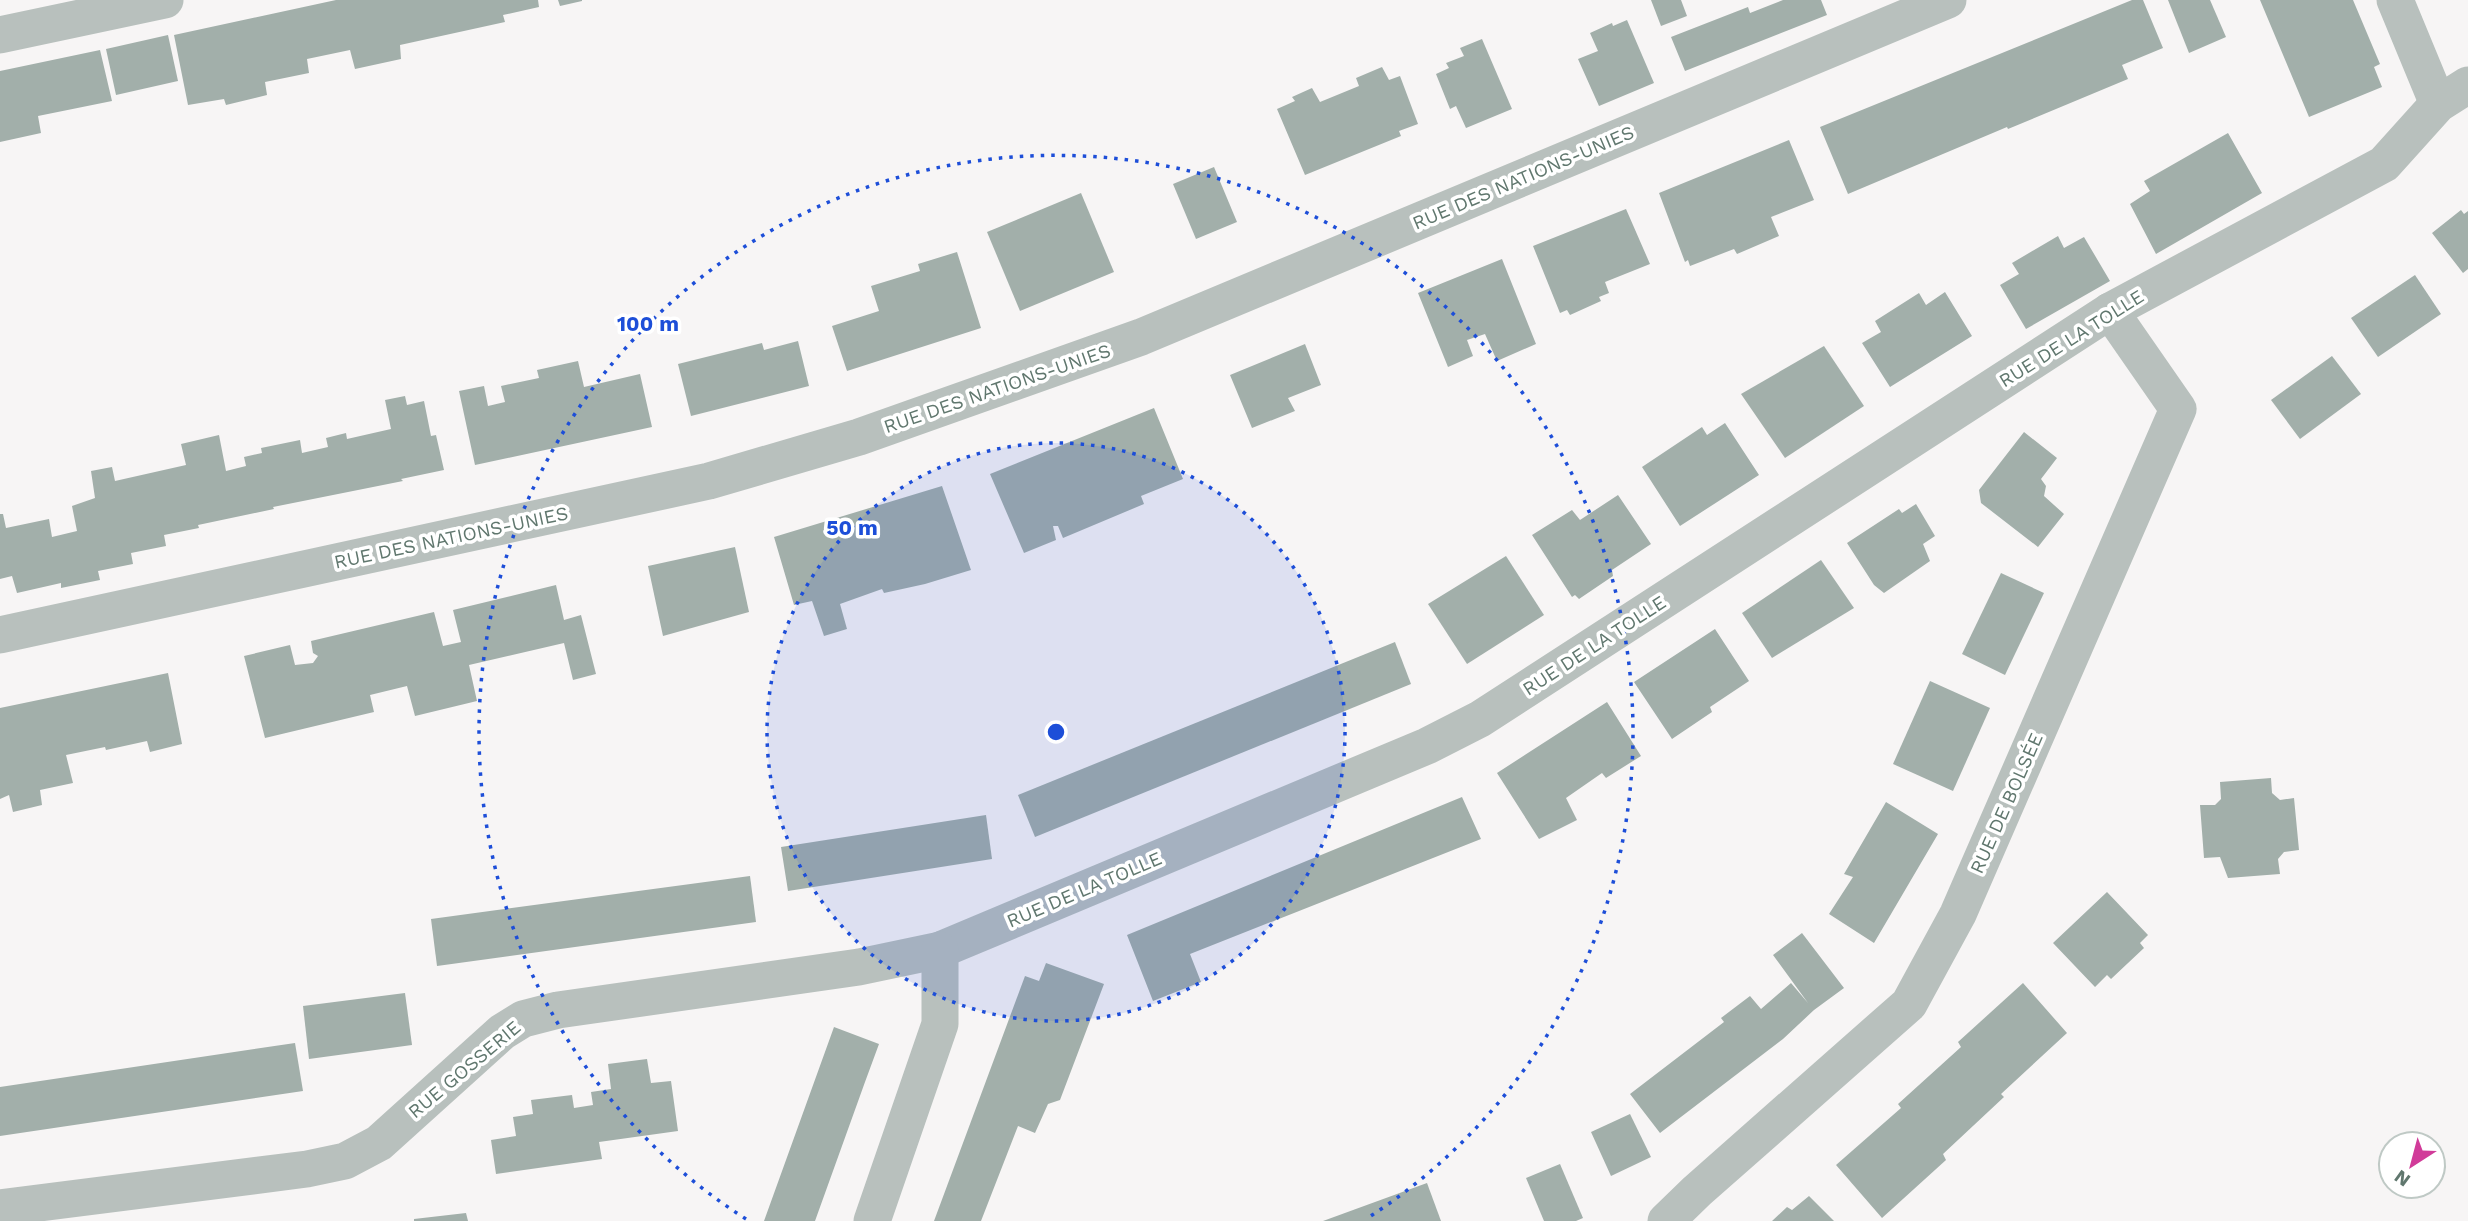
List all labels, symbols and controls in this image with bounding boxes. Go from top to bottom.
street label: RUE DES NATIONS-UNIES [1409,120,1637,235]
street label: RUE DE LA TOLLE [1995,285,2148,392]
text: 100 m [617,311,679,336]
street label: RUE DES NATIONS-UNIES [881,339,1114,438]
street label: RUE DES NATIONS-UNIES [332,501,570,574]
text: 50 m [826,515,878,540]
street label: RUE DE LA TOLLE [1518,591,1670,700]
centre of rings [1044,720,1068,744]
street label: RUE DE BOLSÉE [1965,729,2048,877]
street label: RUE DE LA TOLLE [1003,846,1165,933]
street label: RUE GOSSERIE [403,1016,525,1123]
north arrow [2377,1130,2447,1200]
text: N [2390,1165,2415,1192]

